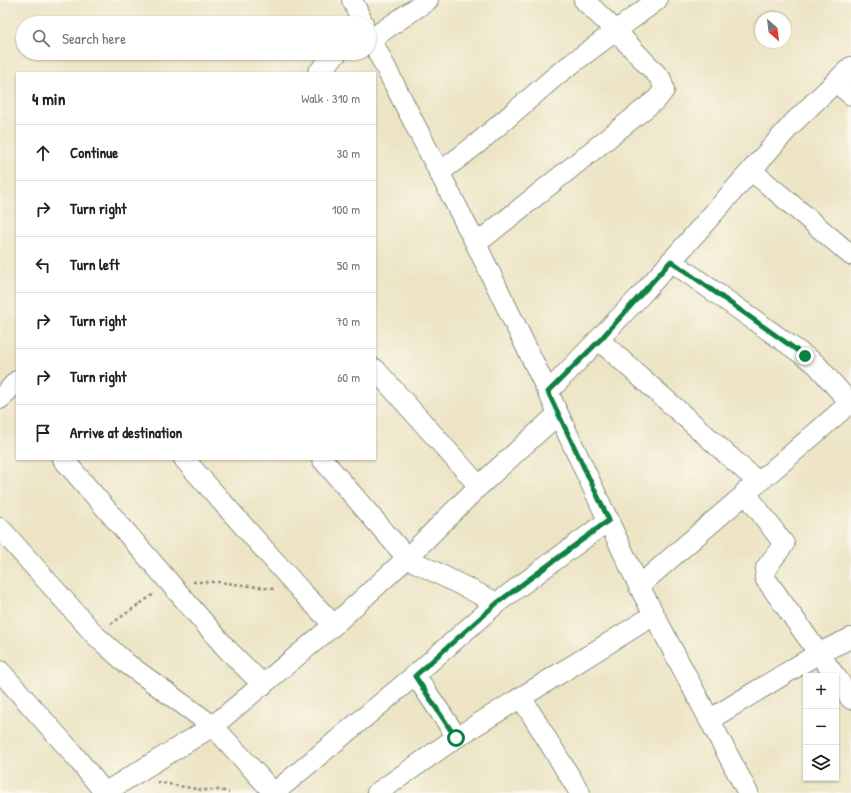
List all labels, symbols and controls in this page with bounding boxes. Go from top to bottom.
north arrow [755,12,791,48]
search box [16,16,376,60]
icon: search [30,27,52,49]
text: Search here [62,28,126,49]
text: 4 min [32,87,65,110]
text: Walk · 310 m [301,89,360,107]
icon: ahead [32,142,54,164]
text: Continue [70,142,118,163]
text: 30 m [337,144,360,162]
icon: right [32,198,54,220]
text: Turn right [70,198,126,219]
text: 100 m [332,200,360,218]
icon: left [32,254,54,276]
text: Turn left [70,254,120,275]
text: 50 m [337,256,360,274]
icon: right [32,310,54,332]
text: Turn right [70,310,126,331]
text: 70 m [336,312,360,330]
route end [796,347,814,365]
icon: right [32,366,54,388]
text: Turn right [70,366,126,387]
text: 60 m [337,368,360,386]
icon: arrive [32,422,54,444]
text: Arrive at destination [70,422,182,443]
map controls [803,673,839,781]
button: + [803,673,839,709]
button: − [803,709,839,745]
route start [447,729,465,747]
button: layers [803,745,839,781]

